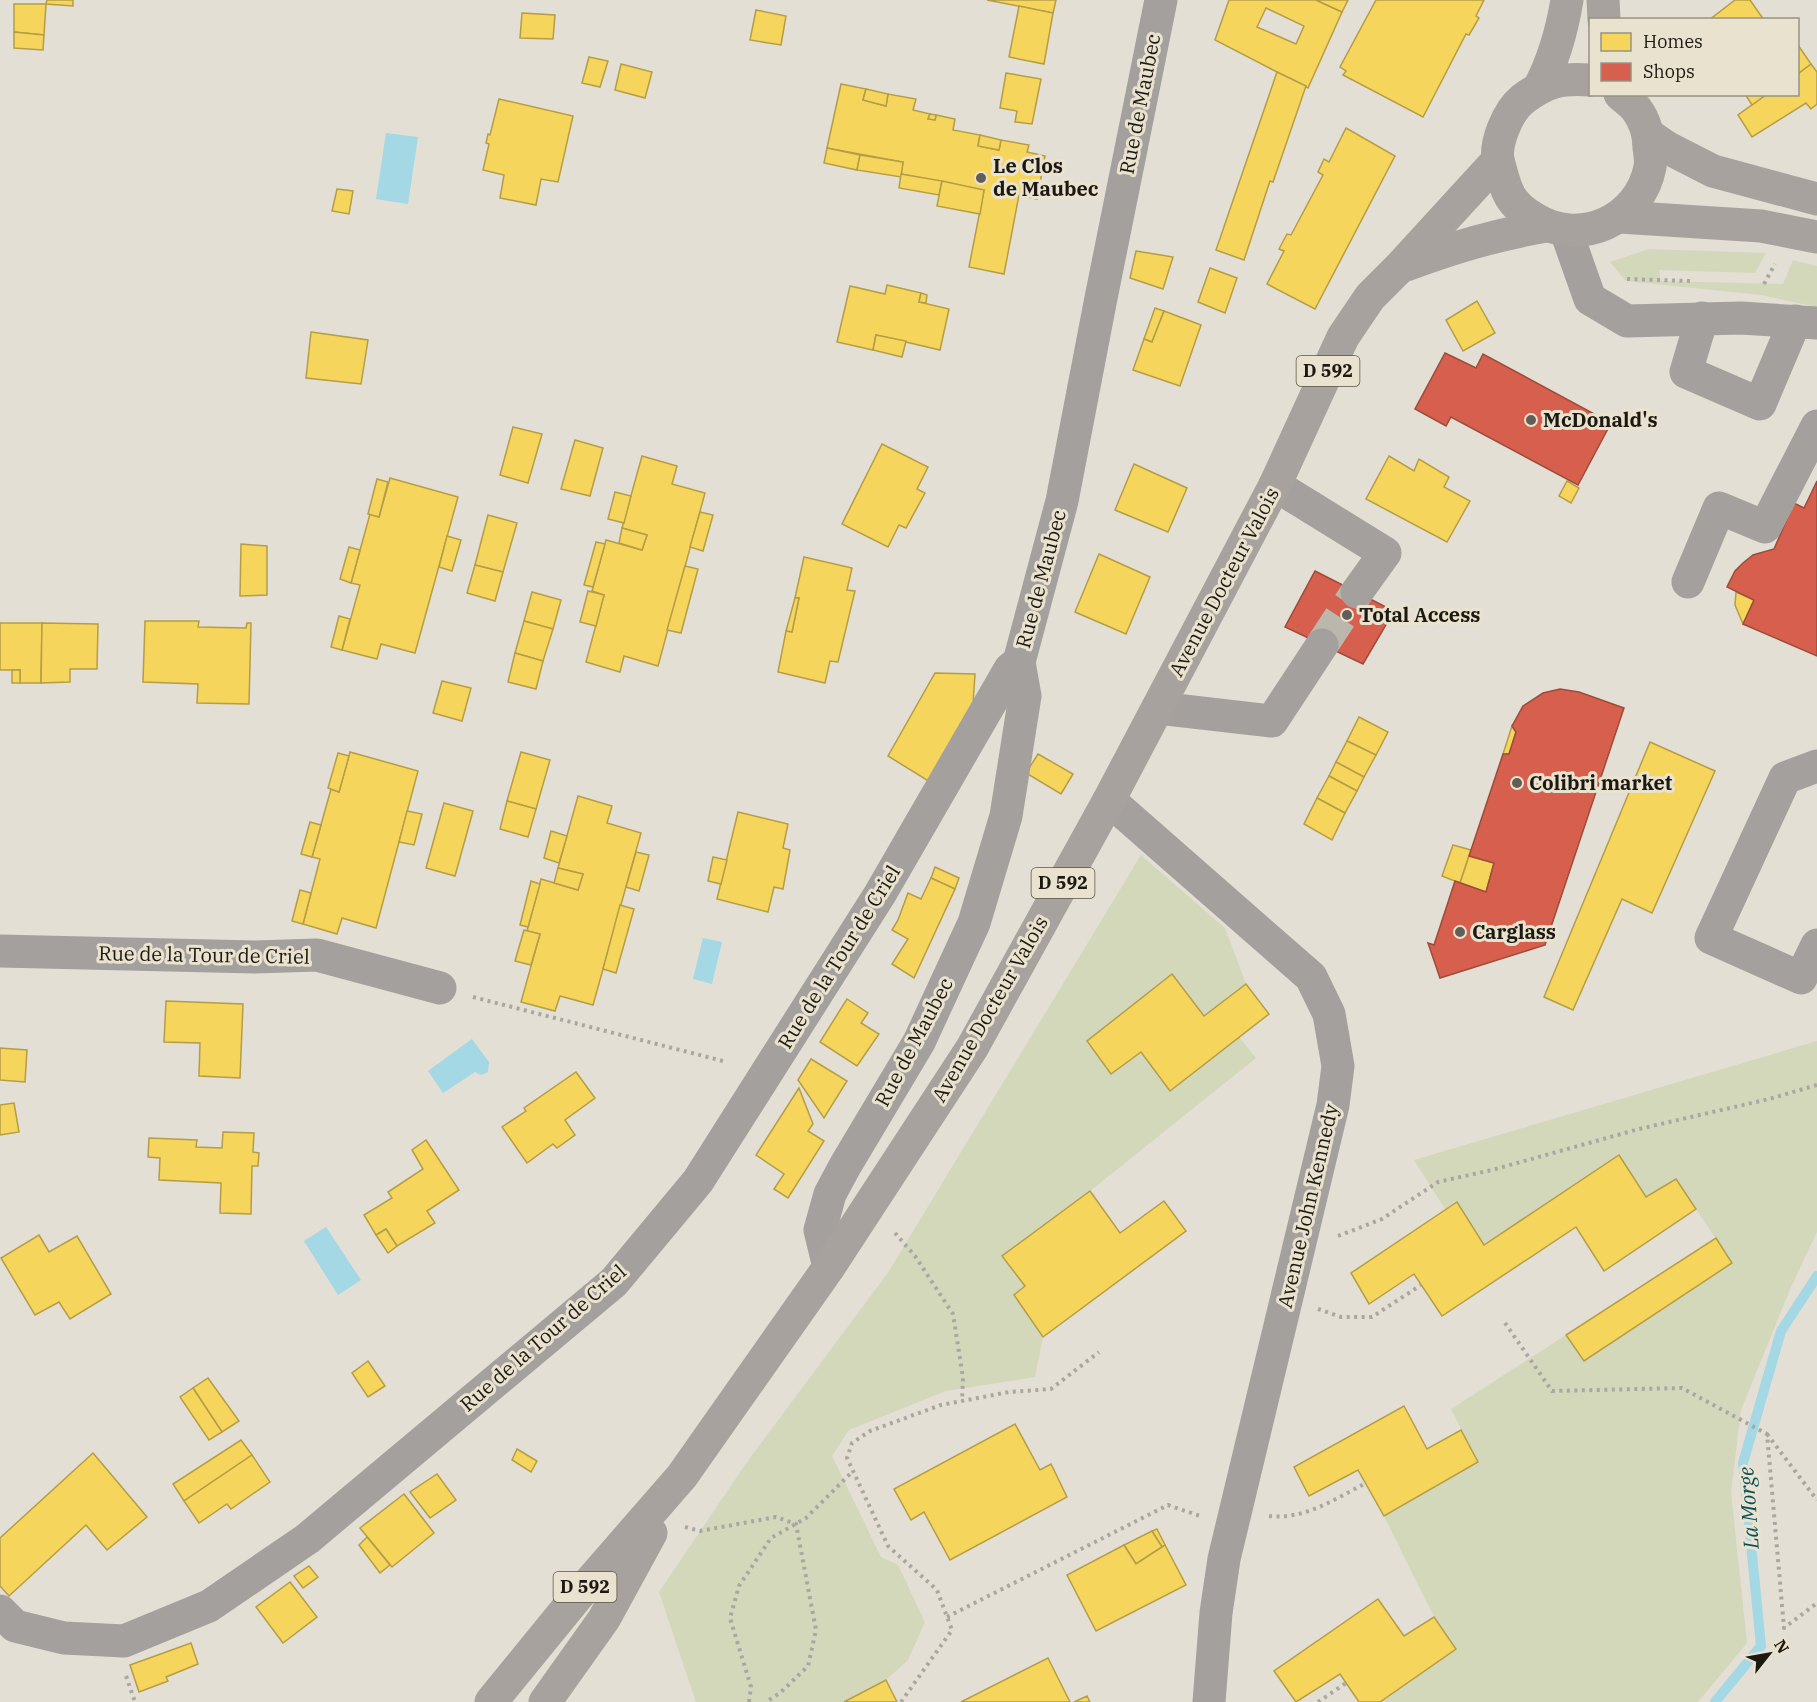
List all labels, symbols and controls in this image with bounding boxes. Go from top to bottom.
legend [1589,18,1799,96]
text: Homes [1643,30,1703,53]
street label: Rue de Maubec [1113,31,1166,176]
text: Shops [1643,60,1695,83]
place label: Le Clos de Maubec [993,152,1099,202]
marker: Le Clos de Maubec [974,171,988,185]
road number: D 592 [1296,356,1360,386]
place label: McDonald's [1543,406,1658,433]
marker: McDonald's [1524,413,1538,427]
street label: Avenue Docteur Valois [1162,482,1285,681]
street label: Rue de Maubec [1009,507,1072,651]
place label: Total Access [1359,601,1480,628]
marker: Total Access [1340,608,1354,622]
place label: Colibri market [1529,769,1673,796]
marker: Colibri market [1510,776,1524,790]
street label: Rue de la Tour de Criel [771,860,906,1054]
road number: D 592 [1032,868,1094,898]
street label: Avenue Docteur Valois [925,911,1054,1107]
place label: Carglass [1472,918,1556,945]
marker: Carglass [1453,925,1467,939]
street label: Rue de la Tour de Criel [98,939,310,970]
street label: Rue de Maubec [868,973,959,1111]
street label: Avenue John Kennedy [1271,1101,1344,1311]
street label: Rue de la Tour de Criel [454,1258,631,1417]
water label: La Morge [1731,1465,1765,1551]
road number: D 592 [554,1572,616,1602]
north arrow [1739,1624,1799,1684]
text: N [1770,1636,1794,1657]

